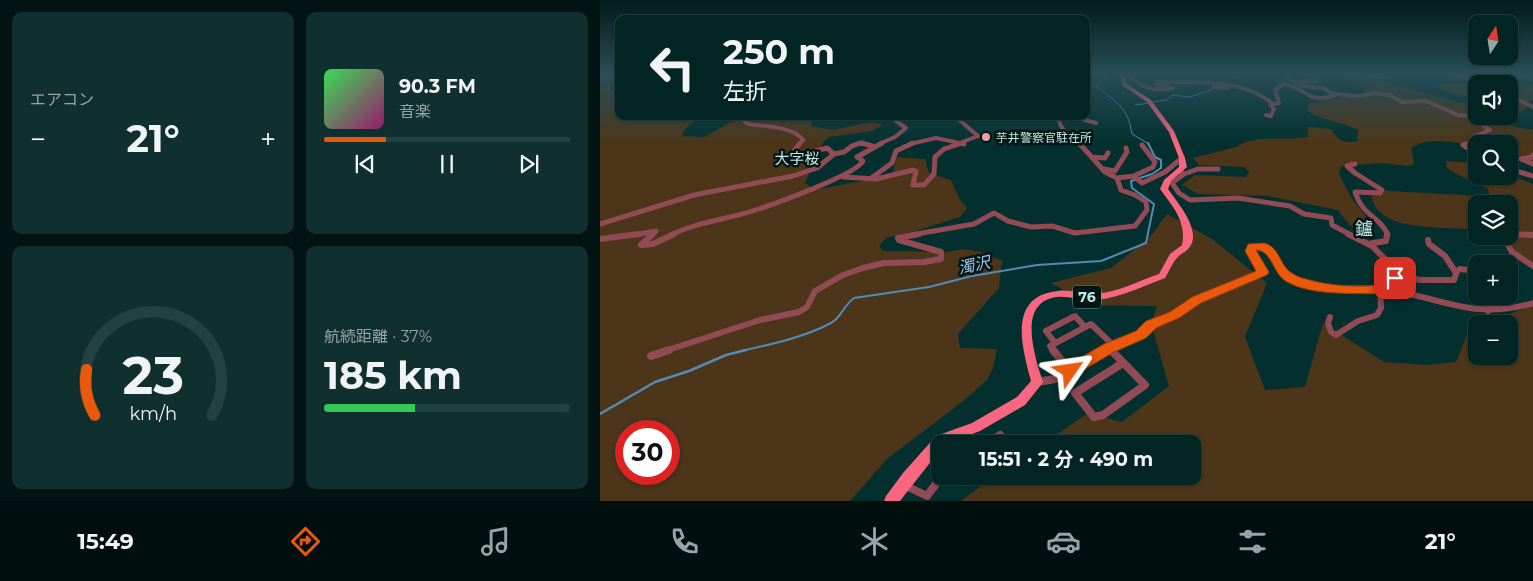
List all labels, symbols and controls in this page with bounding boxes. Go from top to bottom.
north arrow [1468,15,1518,65]
map controls [1468,15,1518,365]
text: 250 m [723,30,835,73]
icon: left [640,35,705,100]
text: 90.3 FM [399,75,476,98]
button: sound [1468,75,1518,125]
text: 左折 [723,78,767,105]
text: エアコン [30,90,94,109]
text: 音楽 [399,102,431,121]
text: 21° [126,115,180,162]
text: − [30,122,46,156]
text: + [260,122,276,156]
place label: 芋井警察官駐在所 [996,130,1092,145]
marker: 芋井警察官駐在所 [980,131,992,143]
button: search [1468,135,1518,185]
district label: 大字桜 [774,149,820,168]
icon: previous [351,150,379,178]
icon: pause [433,150,461,178]
icon: next [515,150,543,178]
button: layers [1468,195,1518,245]
district label: 鑪 [1355,218,1373,240]
water label: 濁沢 [956,252,994,278]
button: + [1468,255,1518,305]
pin [1374,257,1416,299]
icon: arrive [1381,264,1409,292]
road number: 76 [1073,286,1101,308]
button: − [1468,315,1518,365]
text: 航続距離 · 37% [324,327,432,346]
text: 23 [122,344,184,407]
position arrow [1043,344,1095,396]
text: 185 km [324,352,462,399]
text: km/h [129,403,177,424]
speed limit sign: 30 [615,420,680,485]
text: 15:51 · 2 分 · 490 m [979,448,1153,471]
icon: directions [288,524,323,559]
icon: music [478,524,513,559]
icon: phone [667,524,702,559]
icon: climate [857,524,892,559]
icon: car [1046,524,1081,559]
icon: filters [1235,524,1270,559]
text: 15:49 [77,528,134,555]
text: 21° [1425,528,1456,555]

